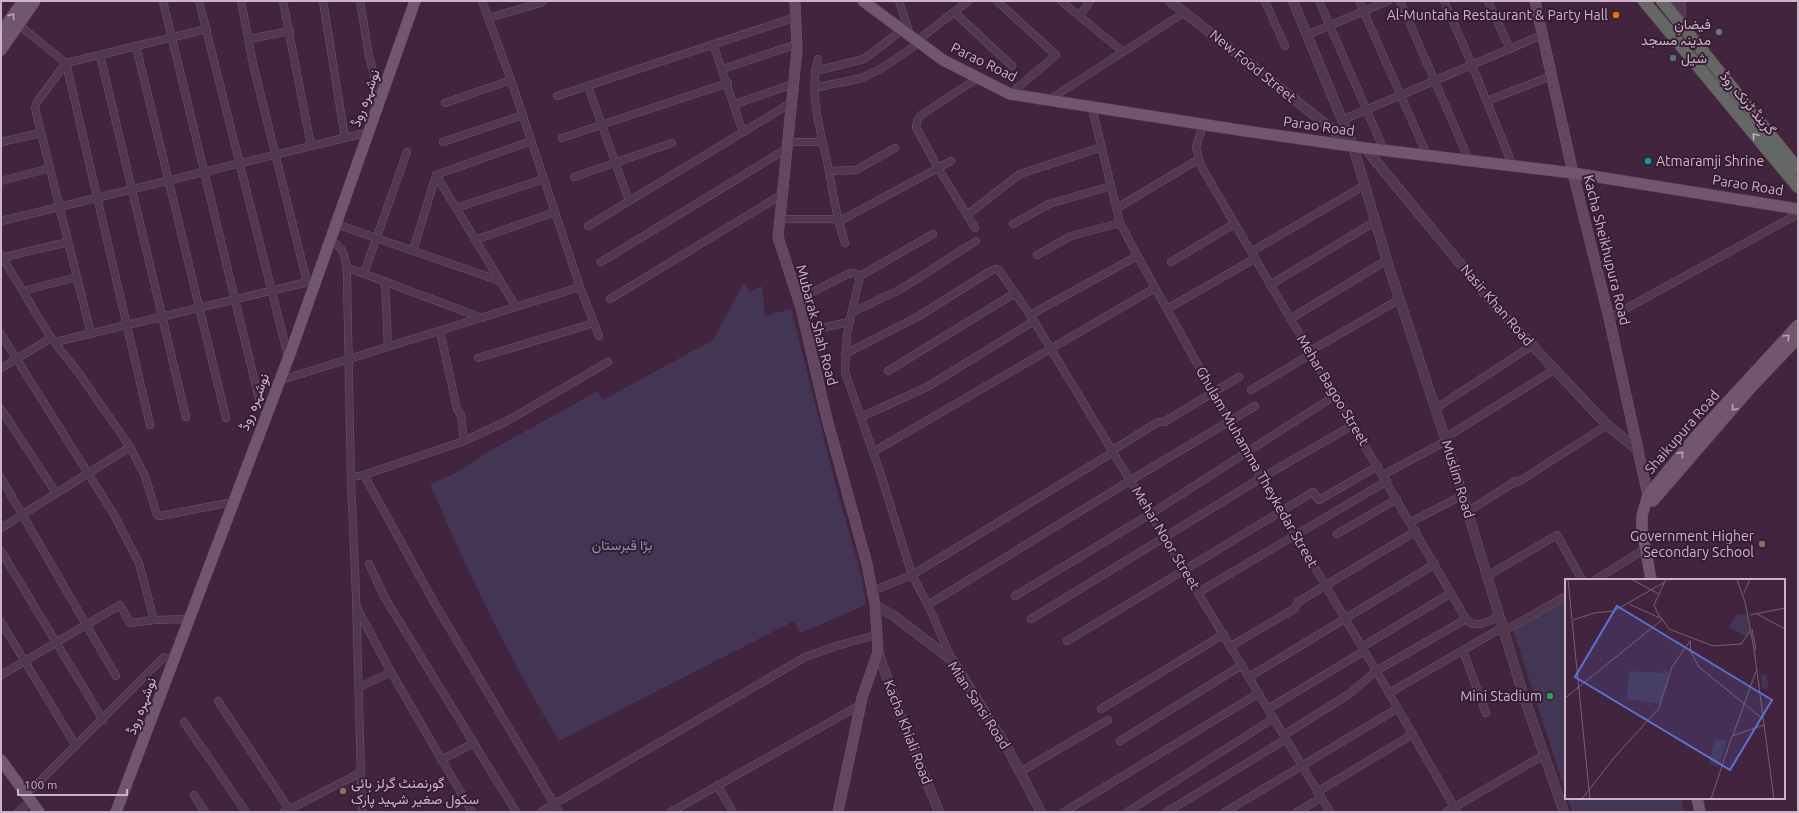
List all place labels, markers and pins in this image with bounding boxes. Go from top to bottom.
place label: Al-Muntaha Restaurant & Party Hall [1387,7,1608,23]
marker: Al-Muntaha Restaurant & Party Hall [1611,10,1621,20]
place label: فیضانِ مدینہ مسجد [1641,16,1711,49]
marker: فیضانِ مدینہ مسجد [1714,27,1724,37]
place label: شیل [1681,50,1707,67]
marker: شیل [1668,53,1678,63]
place label: Atmaramji Shrine [1656,153,1764,169]
marker: Atmaramji Shrine [1643,156,1653,166]
place label: Government Higher Secondary School [1630,528,1755,560]
marker: Government Higher Secondary School [1757,539,1767,549]
place label: Mini Stadium [1460,688,1542,704]
marker: Mini Stadium [1545,691,1555,701]
place label: گورنمنٹ گرلز ہائی سکول صغیر شہید پارک [351,775,479,809]
marker: گورنمنٹ گرلز ہائی سکول صغیر شہید پارک [338,786,348,796]

